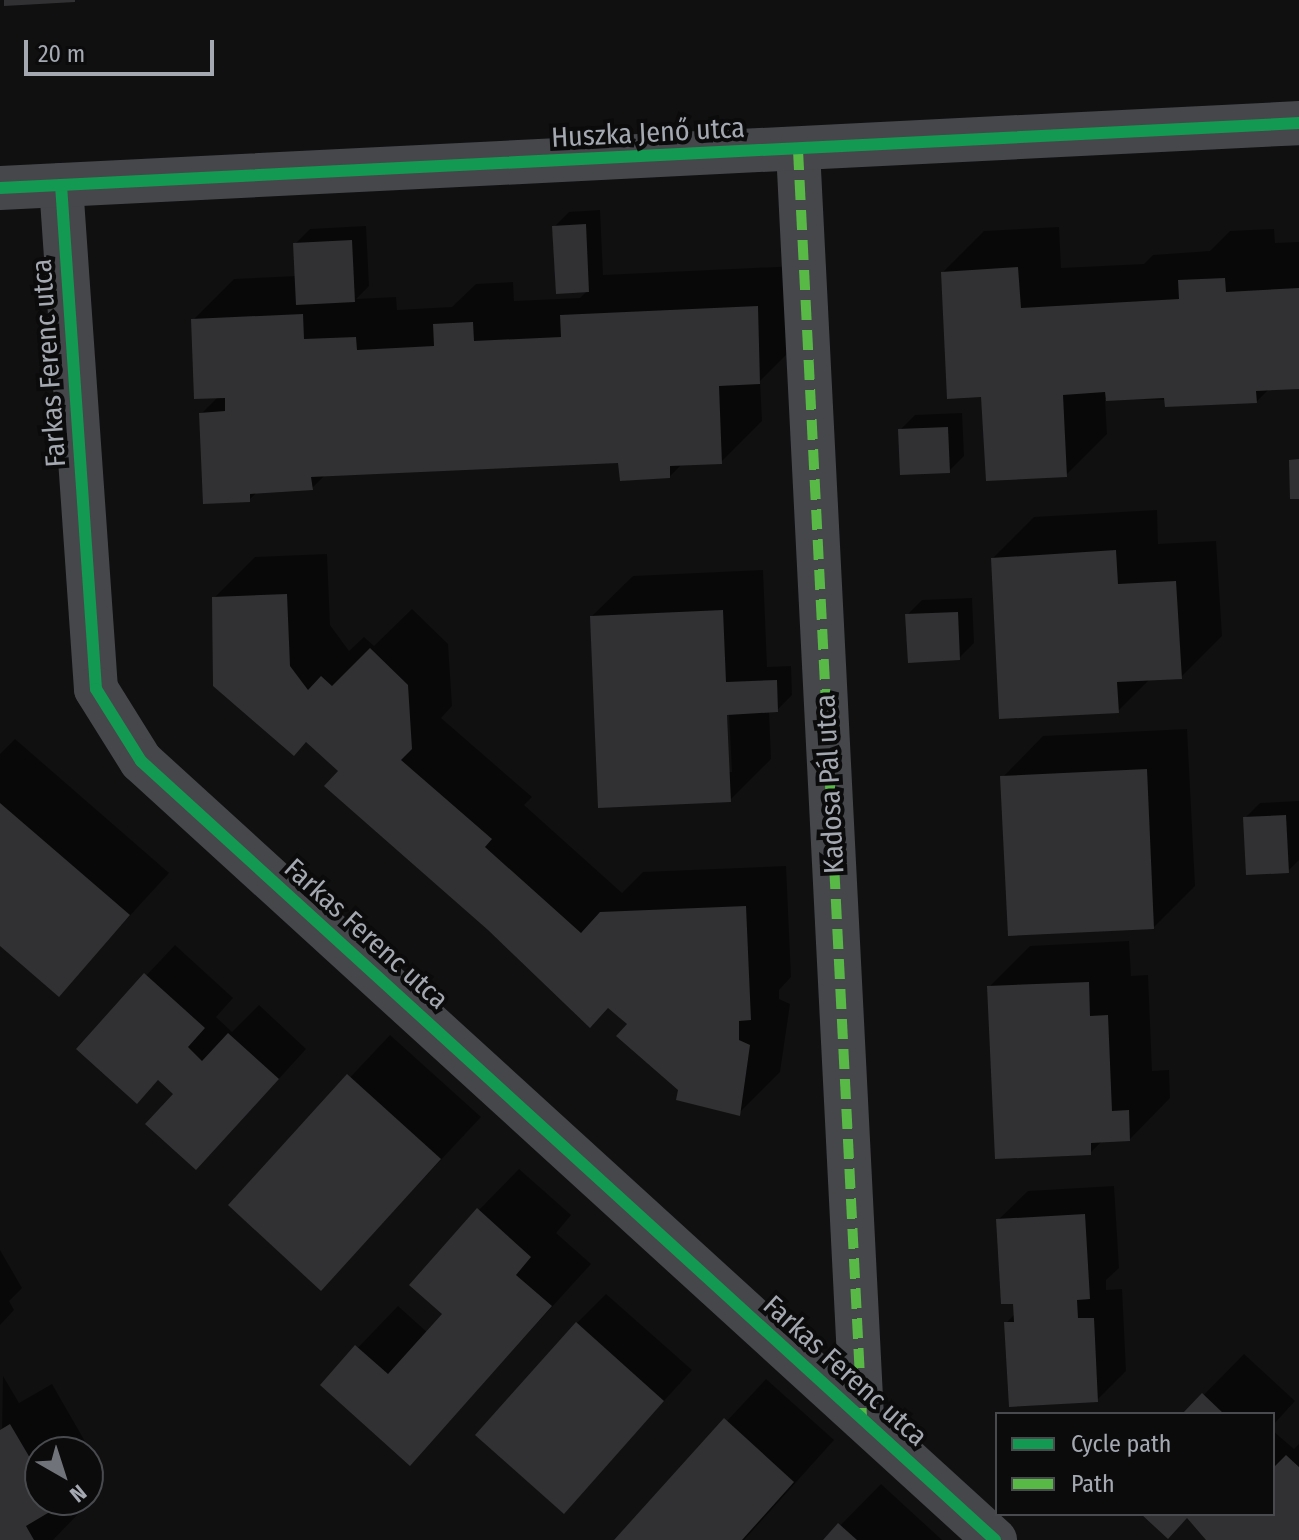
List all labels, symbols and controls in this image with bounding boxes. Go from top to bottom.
scale bar [28,24,218,74]
text: 20 m [38,40,85,68]
street label: Huszka Jenő utca [550,111,746,155]
street label: Farkas Ferenc utca [25,258,73,468]
street label: Kadosa Pál utca [809,693,851,875]
street label: Farkas Ferenc utca [277,852,455,1016]
street label: Farkas Ferenc utca [756,1289,934,1453]
legend [995,1412,1275,1516]
text: Cycle path [1071,1430,1171,1458]
north arrow [24,1436,104,1516]
text: Path [1071,1470,1115,1498]
text: N [65,1479,92,1508]

